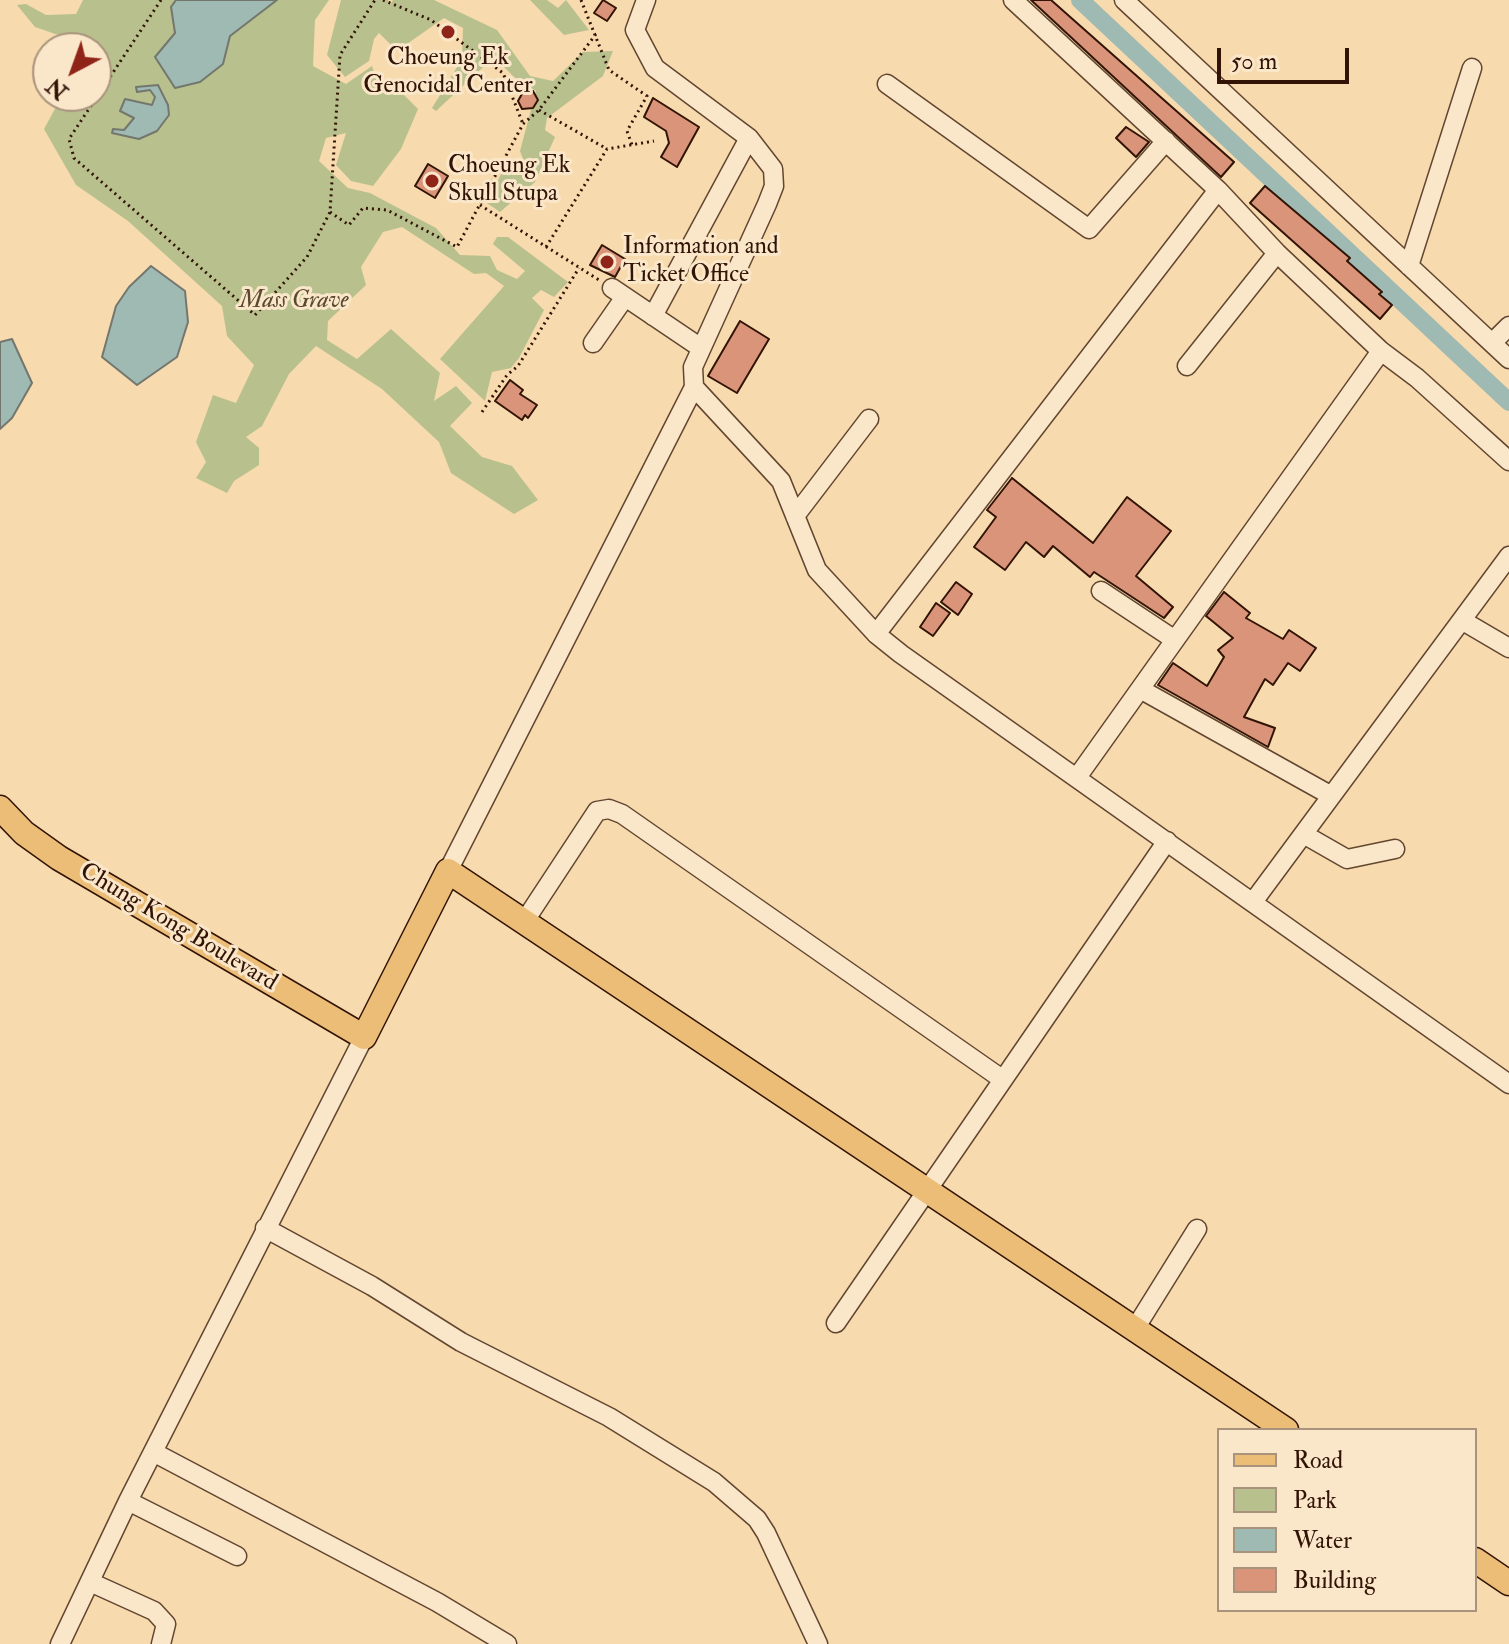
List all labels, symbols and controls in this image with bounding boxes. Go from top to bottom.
marker: Choeung Ek Genocidal Center [439,23,457,41]
north arrow [32,32,112,112]
scale bar [1221,32,1353,82]
place label: Choeung Ek Genocidal Center [363,45,533,101]
text: 50 m [1231,46,1277,77]
text: N [41,72,74,106]
place label: Choeung Ek Skull Stupa [448,153,570,209]
marker: Choeung Ek Skull Stupa [423,172,441,190]
place label: Information and Ticket Office [623,234,779,290]
marker: Information and Ticket Office [598,253,616,271]
park label: Mass Grave [239,288,349,316]
street label: Chung Kong Boulevard [74,858,282,998]
legend [1217,1428,1477,1612]
text: Road [1293,1445,1343,1476]
text: Park [1293,1485,1337,1516]
text: Water [1293,1525,1352,1556]
text: Building [1293,1565,1376,1596]

